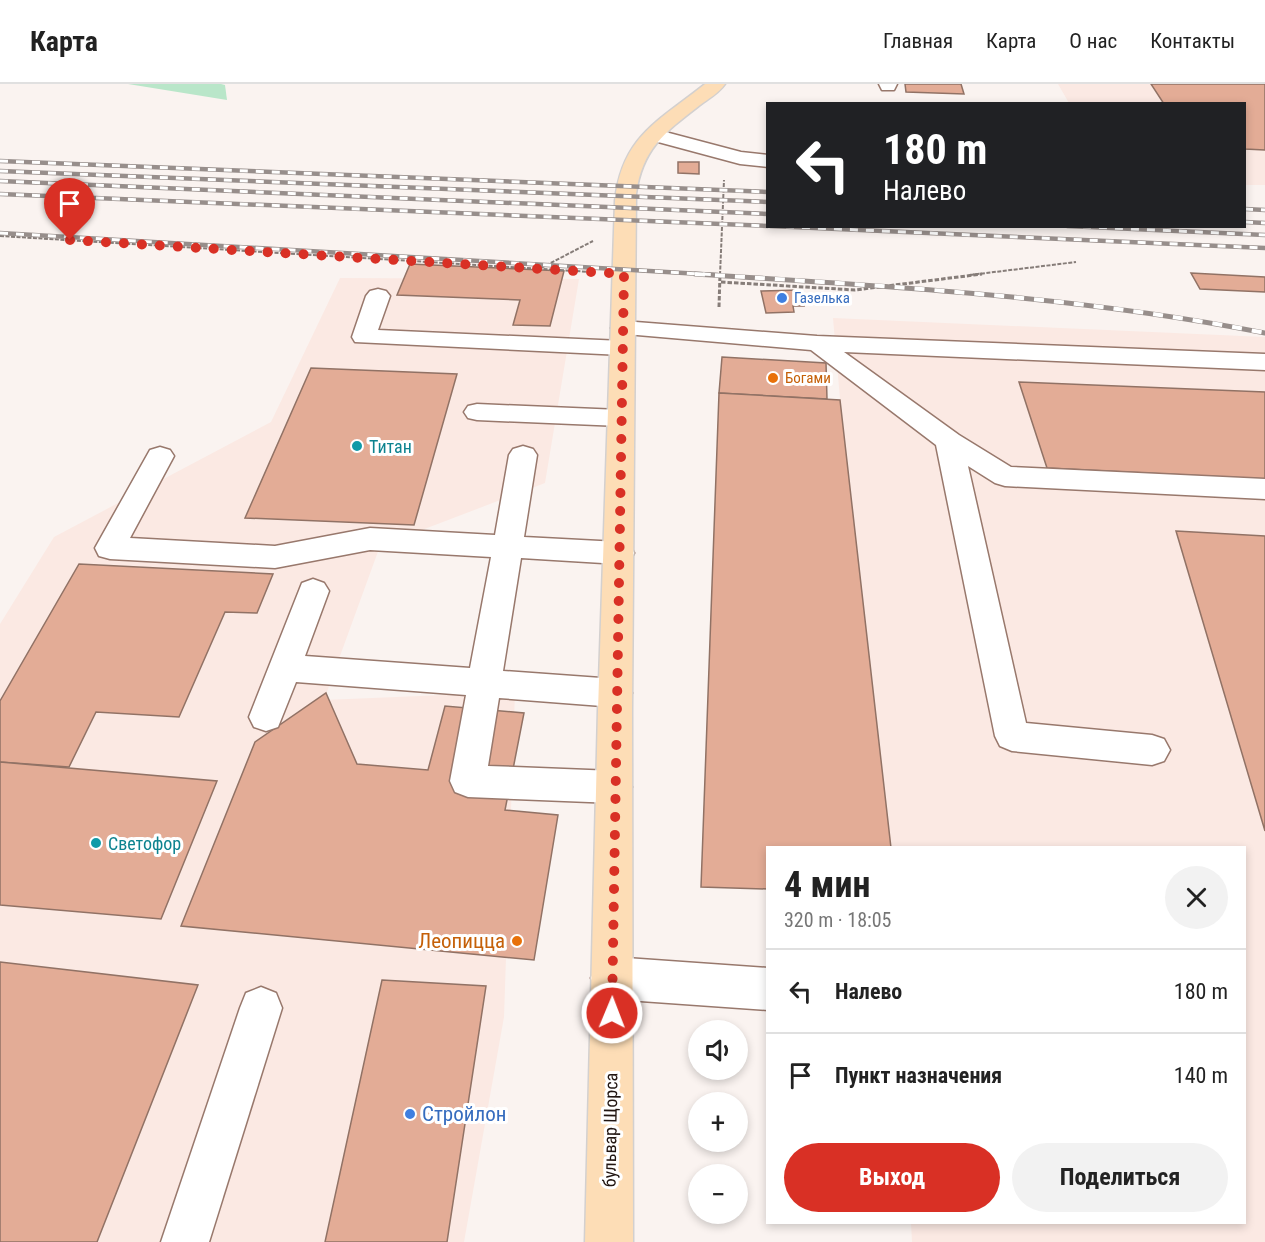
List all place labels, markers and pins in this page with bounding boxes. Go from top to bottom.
pin [44,178,95,240]
place label: Газелька [794,289,850,307]
marker: Газелька [775,291,789,305]
place label: Богами [785,369,831,387]
marker: Богами [766,371,780,385]
place label: Титан [369,436,412,457]
marker: Титан [350,439,364,453]
place label: Светофор [108,833,181,854]
marker: Светофор [89,836,103,850]
place label: Леопицца [418,929,505,953]
marker: Леопицца [510,934,524,948]
place label: Стройлон [422,1102,506,1126]
marker: Стройлон [403,1107,417,1121]

